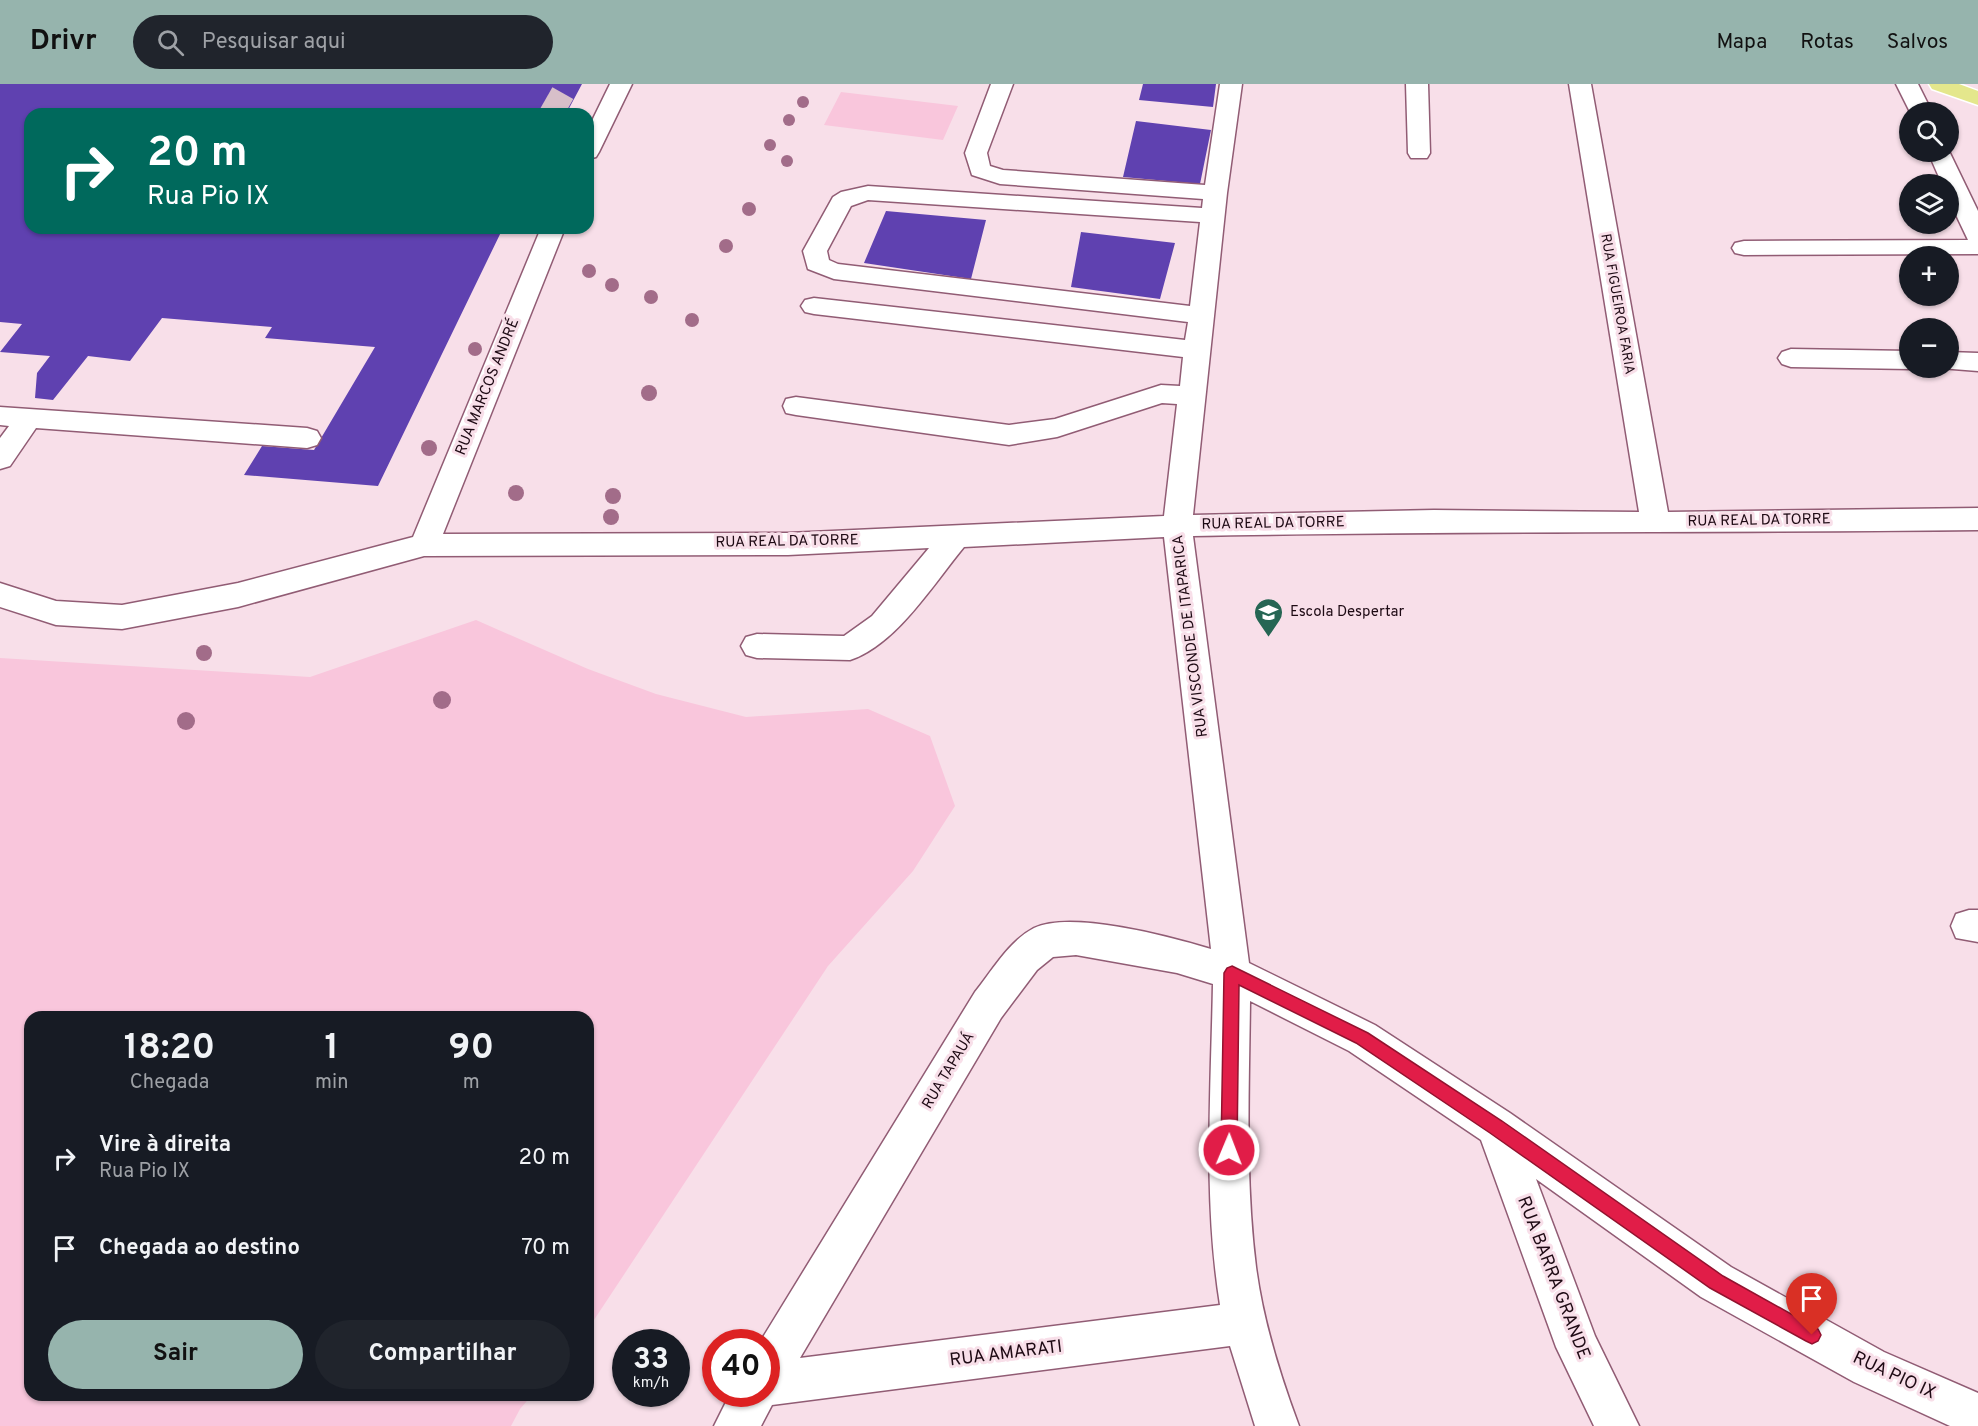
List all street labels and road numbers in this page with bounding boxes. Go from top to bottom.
street label: RUA FIGUEIROA FARIA [1596,232,1638,376]
street label: RUA MARCOS ANDRÉ [451,315,524,458]
street label: RUA REAL DA TORRE [1687,510,1831,532]
street label: RUA REAL DA TORRE [1201,513,1345,535]
street label: RUA REAL DA TORRE [715,531,859,553]
street label: RUA VISCONDE DE ITAPARICA [1169,534,1213,738]
street label: RUA TAPAUÁ [918,1029,979,1113]
street label: RUA BARRA GRANDE [1511,1193,1595,1363]
street label: RUA AMARATI [948,1336,1064,1372]
street label: RUA PIO IX [1849,1347,1939,1405]

